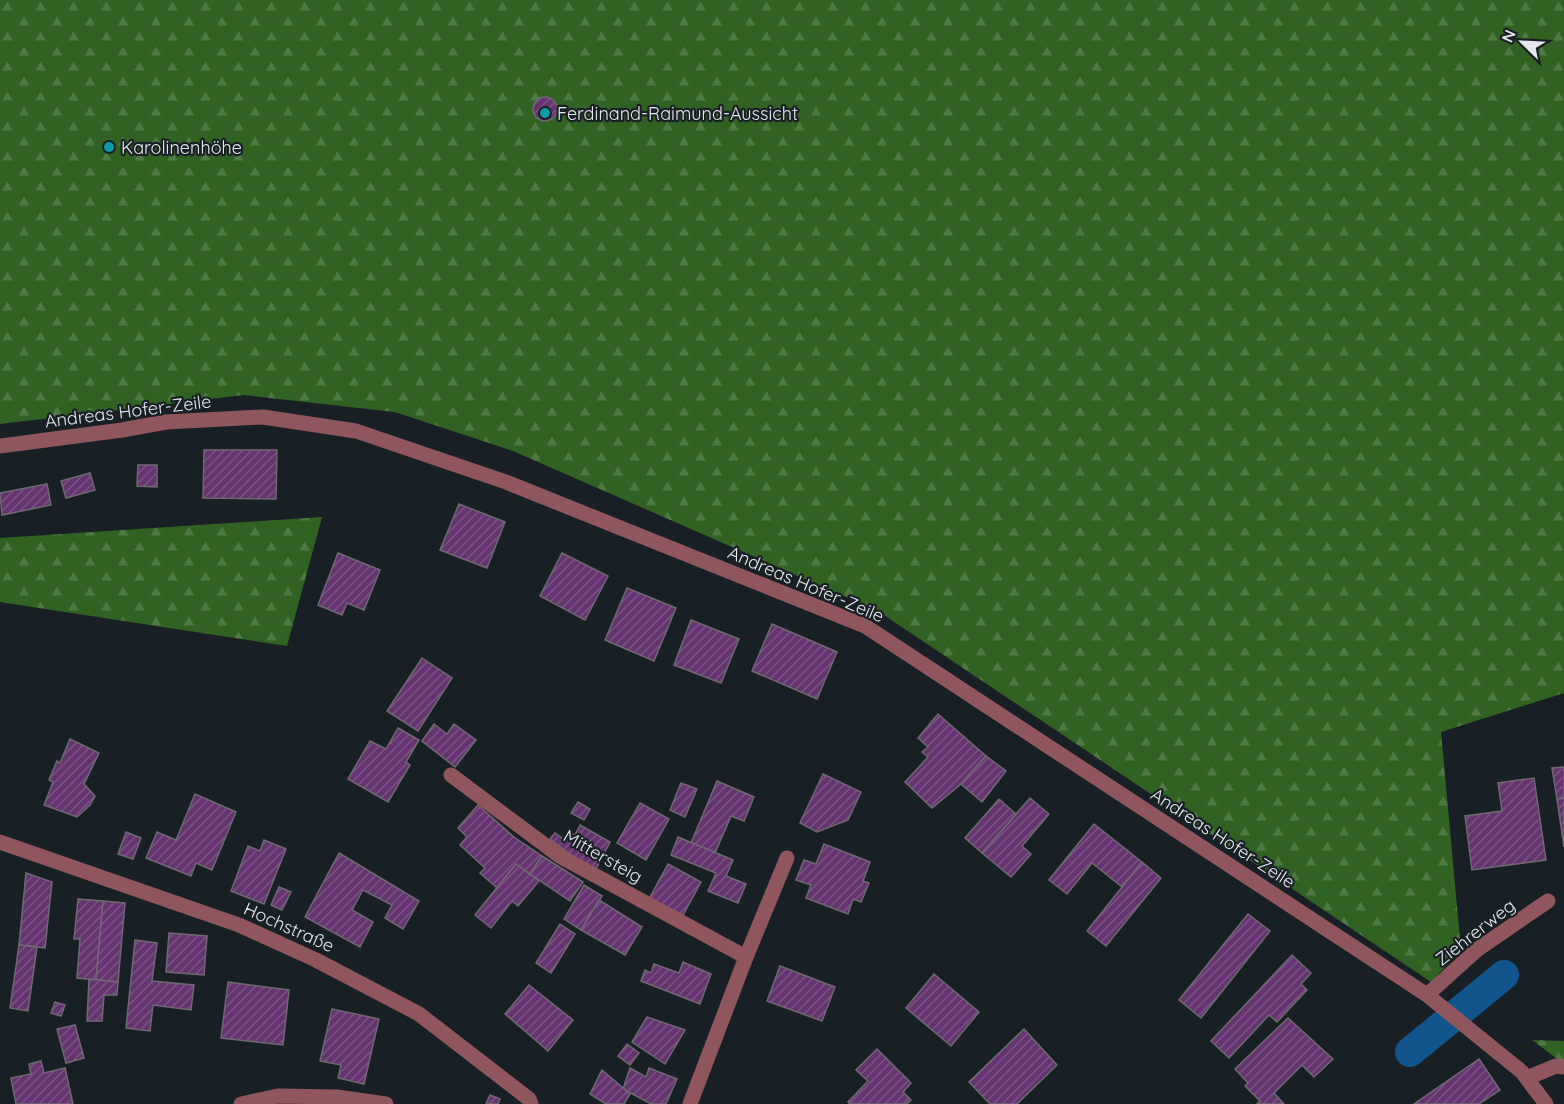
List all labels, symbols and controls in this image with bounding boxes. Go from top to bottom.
north arrow [1492,12,1552,72]
text: N [1497,26,1520,45]
place label: Ferdinand-Raimund-Aussicht [557,102,798,125]
marker: Ferdinand-Raimund-Aussicht [538,106,552,120]
place label: Karolinenhöhe [121,136,242,159]
marker: Karolinenhöhe [102,140,116,154]
street label: Andreas Hofer-Zeile [44,389,212,433]
street label: Andreas Hofer-Zeile [724,541,888,627]
street label: Andreas Hofer-Zeile [1147,783,1299,893]
street label: Mittersteig [559,824,647,888]
street label: Ziehrerweg [1430,894,1520,970]
street label: Hochstraße [240,897,338,957]

